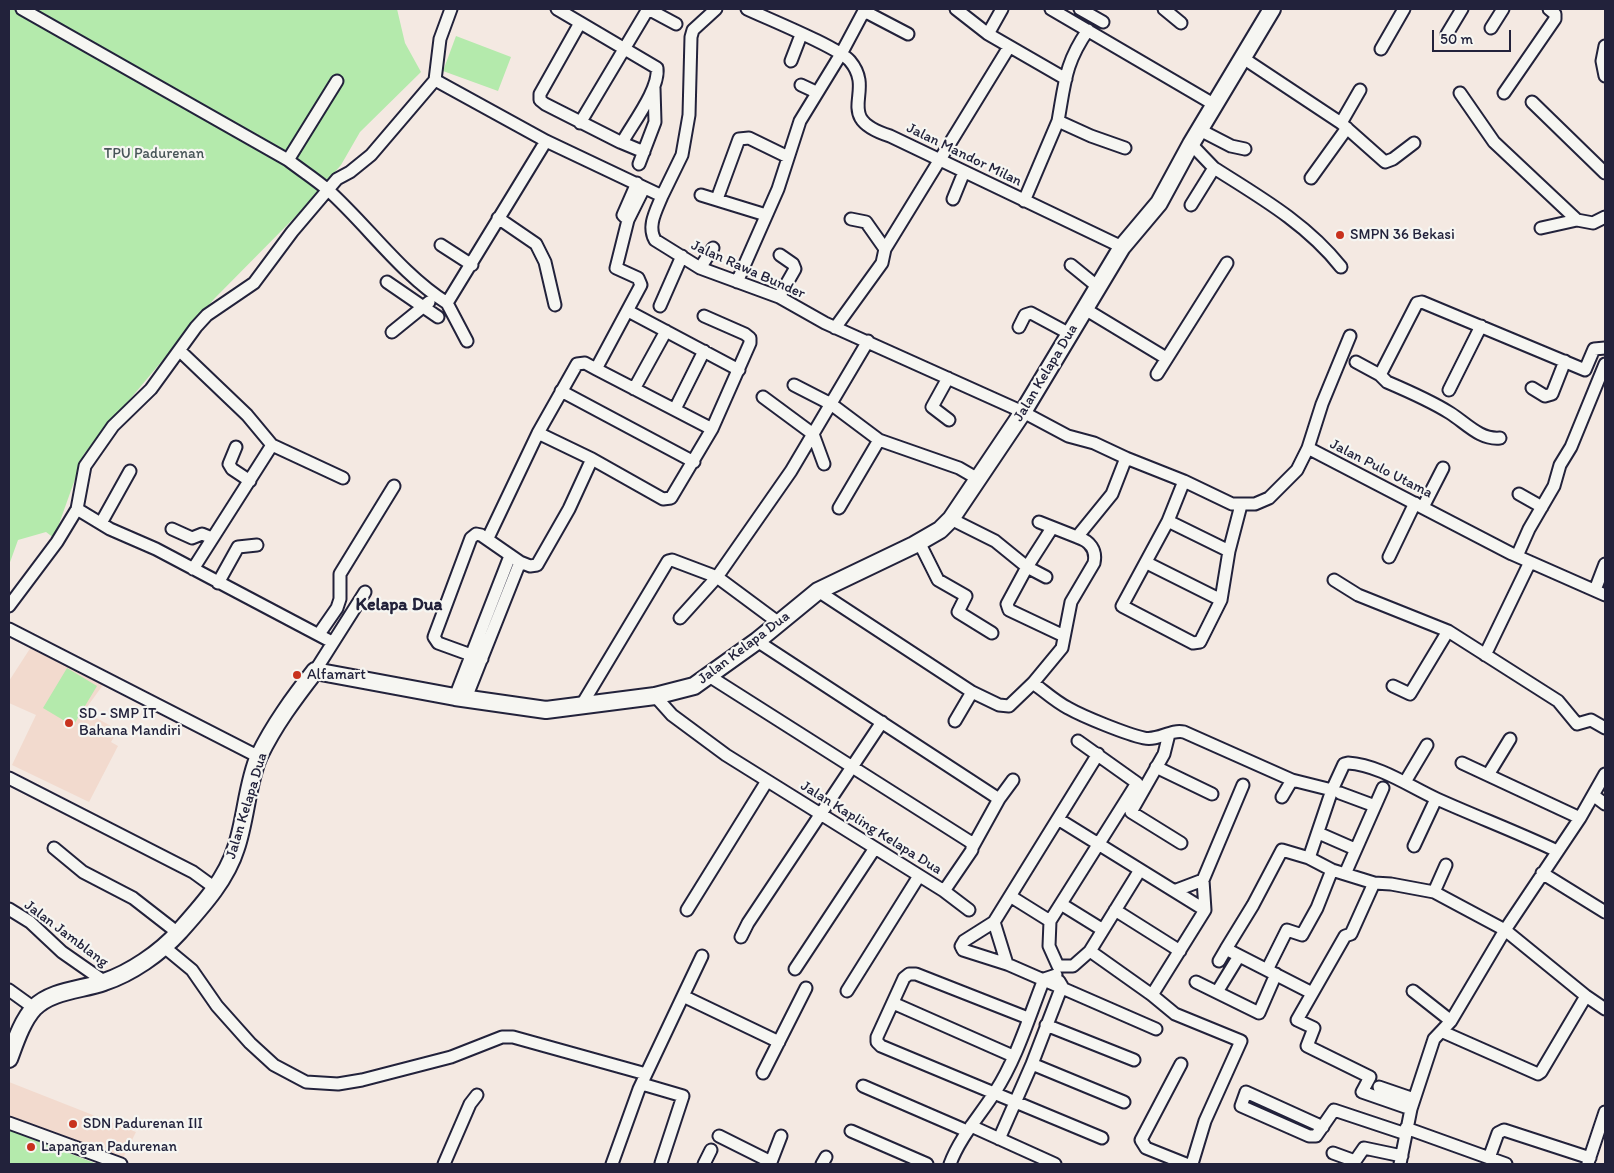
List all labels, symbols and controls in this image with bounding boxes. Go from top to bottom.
scale bar [1434,20,1513,52]
text: 50 m [1440,30,1473,48]
street label: Jalan Mandor Milan [903,119,1025,191]
park label: TPU Padurenan [104,145,204,163]
place label: SMPN 36 Bekasi [1350,226,1455,244]
marker: SMPN 36 Bekasi [1334,229,1346,241]
street label: Jalan Rawa Bunder [688,237,808,303]
street label: Jalan Kelapa Dua [1010,321,1082,425]
street label: Jalan Pulo Utama [1327,435,1435,503]
district label: Kelapa Dua [356,594,442,616]
street label: Jalan Kelapa Dua [695,608,793,688]
place label: Alfamart [307,666,366,684]
marker: Alfamart [291,669,303,681]
place label: SD - SMP IT Bahana Mandiri [79,705,181,740]
marker: SD - SMP IT Bahana Mandiri [63,717,75,729]
street label: Jalan Kelapa Dua [222,751,272,861]
street label: Jalan Kapling Kelapa Dua [797,777,945,879]
street label: Jalan Jamblang [20,896,112,972]
place label: SDN Padurenan III [83,1115,203,1133]
marker: SDN Padurenan III [67,1118,79,1130]
place label: Lapangan Padurenan [41,1138,177,1156]
marker: Lapangan Padurenan [25,1141,37,1153]

